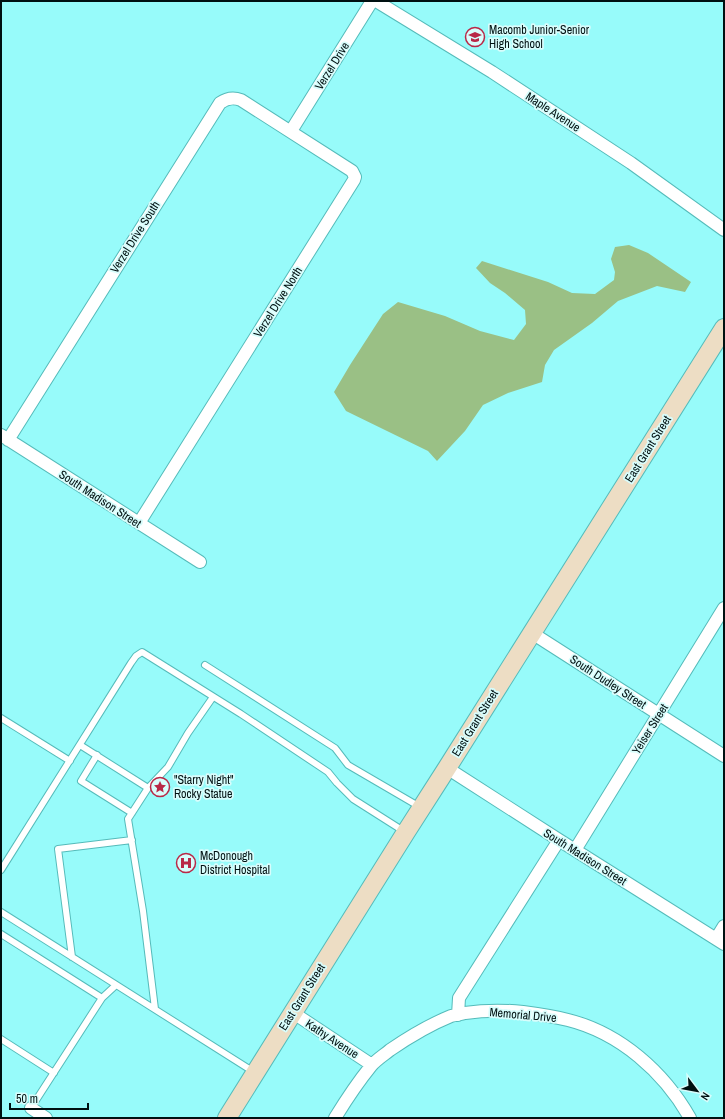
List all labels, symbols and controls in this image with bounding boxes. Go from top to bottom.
place label: Macomb Junior-Senior High School [489,22,590,52]
school or university icon: Macomb Junior-Senior High School [464,26,486,48]
street label: Verzel Drive [311,39,353,93]
street label: Maple Avenue [523,88,583,136]
street label: Verzel Drive South [106,198,164,276]
street label: Verzel Drive North [250,264,306,340]
street label: East Grant Street [621,412,675,485]
street label: South Madison Street [56,466,144,532]
street label: South Dudley Street [567,651,650,713]
street label: East Grant Street [448,686,502,759]
street label: Yeiser Street [628,701,672,757]
place label: "Starry Night" Rocky Statue [174,772,234,802]
place icon: "Starry Night" Rocky Statue [149,776,171,798]
street label: South Madison Street [540,825,630,889]
place label: McDonough District Hospital [200,848,270,878]
hospital icon: McDonough District Hospital [175,852,197,874]
street label: East Grant Street [275,960,329,1033]
street label: Memorial Drive [489,1004,557,1026]
street label: Kathy Avenue [302,1016,362,1062]
north arrow [677,1071,717,1111]
scale bar [10,1085,88,1111]
text: N [698,1090,713,1103]
text: 50 m [16,1091,38,1107]

